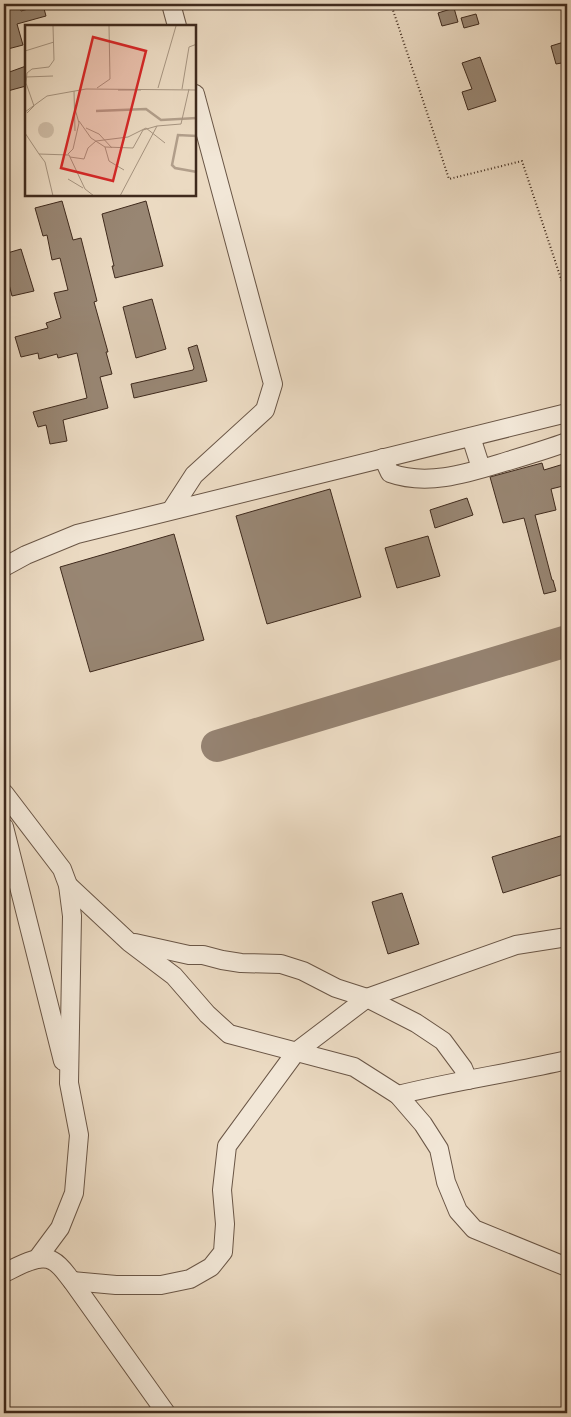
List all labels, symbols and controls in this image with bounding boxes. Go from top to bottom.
inset map [25,25,196,196]

